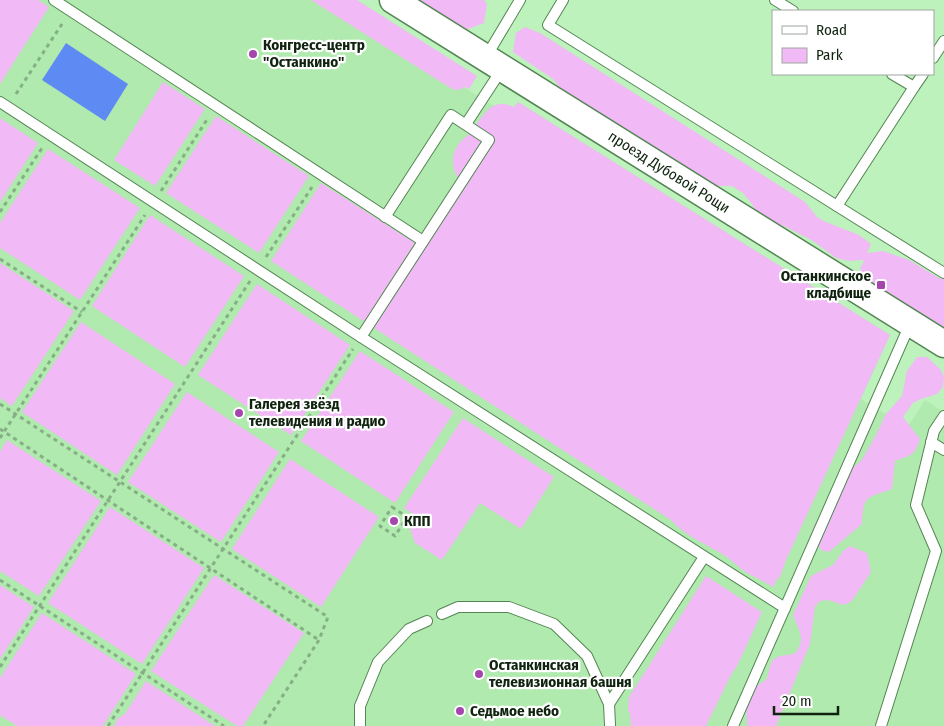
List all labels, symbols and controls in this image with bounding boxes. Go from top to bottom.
legend [772,10,934,75]
text: Road [816,21,847,39]
place label: Конгресс-центр "Останкино" [263,36,365,71]
text: Park [816,46,843,64]
marker: Конгресс-центр "Останкино" [247,48,259,60]
street label: проезд Дубовой Рощи [605,127,733,217]
place label: Останкинское кладбище [781,267,871,302]
marker: Останкинское кладбище [875,279,887,291]
place label: Галерея звёзд телевидения и радио [249,395,386,430]
marker: Галерея звёзд телевидения и радио [233,407,245,419]
place label: КПП [404,512,431,530]
marker: КПП [388,515,400,527]
place label: Останкинская телевизионная башня [489,656,632,691]
marker: Останкинская телевизионная башня [473,668,485,680]
scale bar [774,684,838,716]
text: 20 m [782,692,812,710]
place label: Седьмое небо [470,702,559,720]
marker: Седьмое небо [454,705,466,717]

